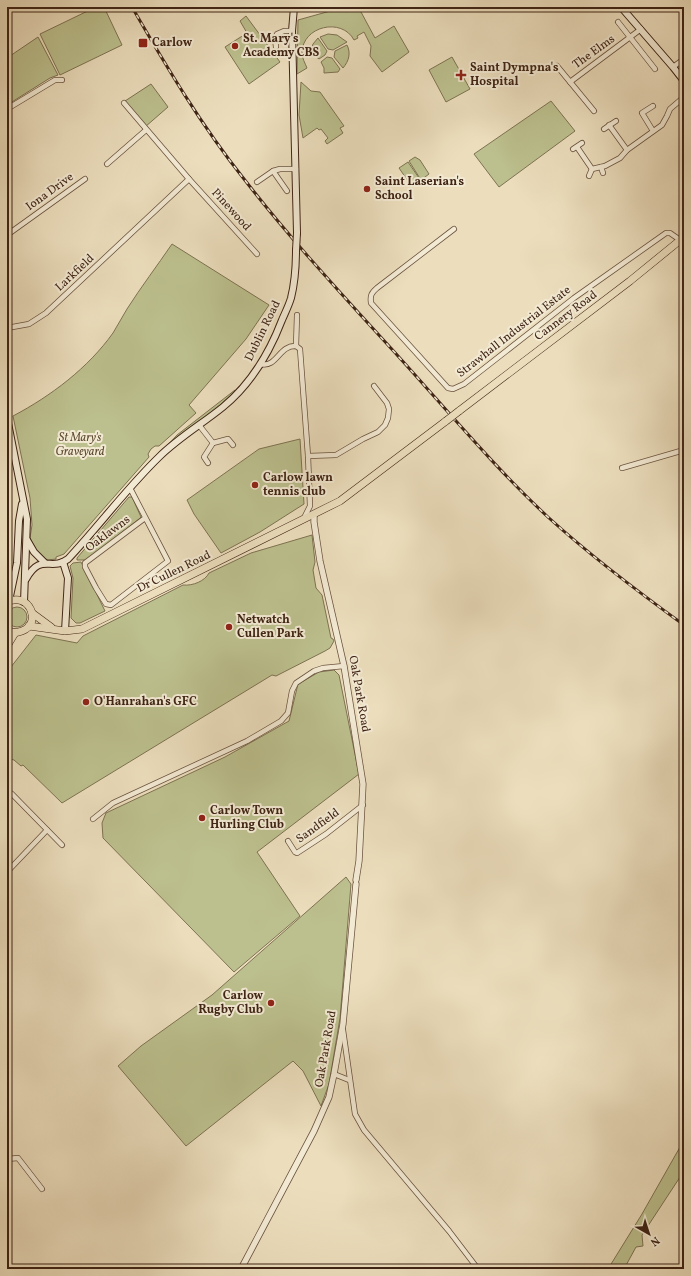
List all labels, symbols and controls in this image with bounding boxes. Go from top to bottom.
place label: St. Mary's Academy CBS [243,31,320,61]
street label: The Elms [570,31,618,73]
place label: Carlow [152,35,193,51]
marker: Carlow [137,37,149,49]
marker: St. Mary's Academy CBS [230,41,240,51]
place label: Saint Dympna's Hospital [470,60,559,90]
marker: Saint Dympna's Hospital [455,69,467,81]
street label: Iona Drive [23,169,77,215]
place label: Saint Laserian's School [375,174,465,204]
marker: Saint Laserian's School [362,184,372,194]
street label: Pinewood [208,185,255,235]
street label: Larkfield [52,251,98,295]
street label: Strawhall Industrial Estate [454,282,575,382]
street label: Cannery Road [531,287,601,345]
street label: Dublin Road [241,298,285,364]
park label: St Mary's Graveyard [56,430,105,460]
place label: Carlow lawn tennis club [263,470,333,500]
marker: Carlow lawn tennis club [250,480,260,490]
street label: Oaklawns [82,512,134,556]
street label: Dr Cullen Road [134,547,214,597]
place label: Netwatch Cullen Park [237,612,305,642]
marker: Netwatch Cullen Park [224,622,234,632]
street label: Oak Park Road [344,654,374,734]
place label: O'Hanrahan's GFC [94,694,197,710]
marker: O'Hanrahan's GFC [81,697,91,707]
place label: Carlow Town Hurling Club [210,803,284,833]
street label: Sandfield [293,805,343,847]
marker: Carlow Town Hurling Club [197,813,207,823]
place label: Carlow Rugby Club [198,988,264,1018]
marker: Carlow Rugby Club [266,998,276,1008]
street label: Oak Park Road [311,1009,341,1089]
north arrow [629,1214,669,1254]
text: N [647,1232,662,1249]

